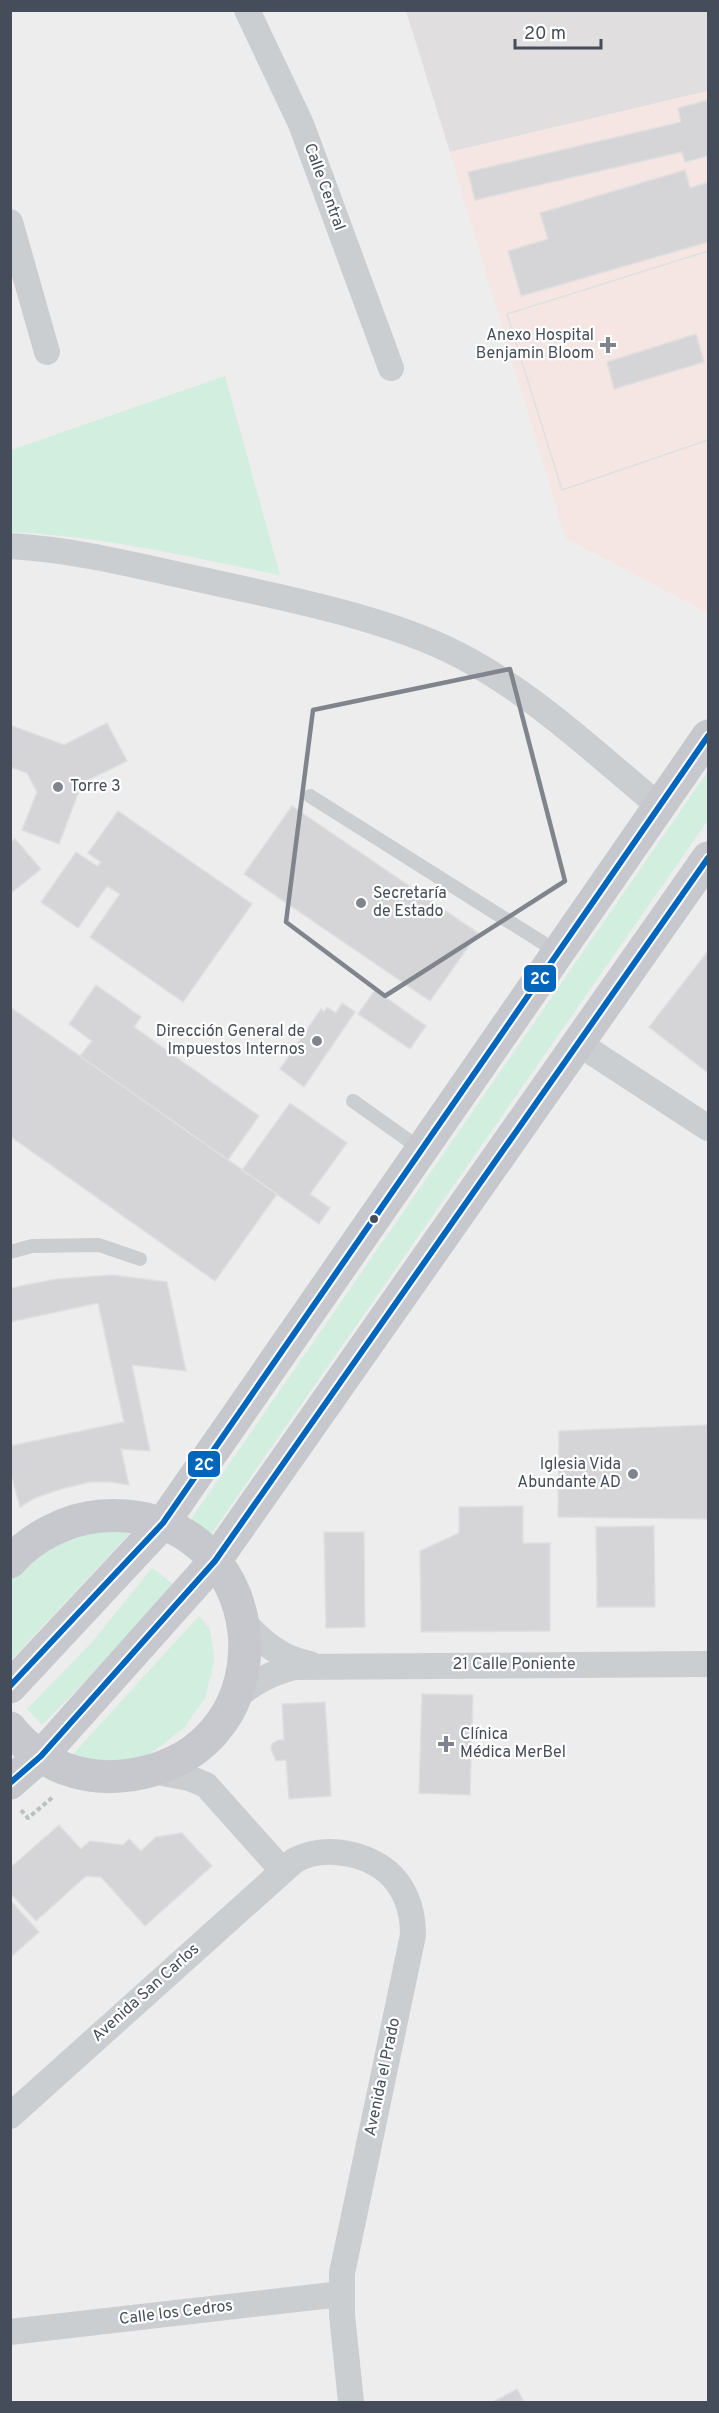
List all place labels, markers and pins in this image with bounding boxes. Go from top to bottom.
place label: Anexo Hospital Benjamin Bloom [476,326,594,364]
marker: Anexo Hospital Benjamin Bloom [599,336,617,354]
place label: Torre 3 [70,777,121,797]
marker: Torre 3 [51,780,65,794]
place label: Secretaría de Estado [373,884,447,922]
marker: Secretaría de Estado [354,896,368,910]
place label: Dirección General de Impuestos Internos [156,1022,305,1060]
marker: Dirección General de Impuestos Internos [310,1034,324,1048]
unlabelled marker [368,1213,380,1225]
place label: Iglesia Vida Abundante AD [517,1455,621,1493]
marker: Iglesia Vida Abundante AD [626,1467,640,1481]
place label: Clínica Médica MerBel [460,1725,566,1763]
marker: Clínica Médica MerBel [437,1735,455,1753]

